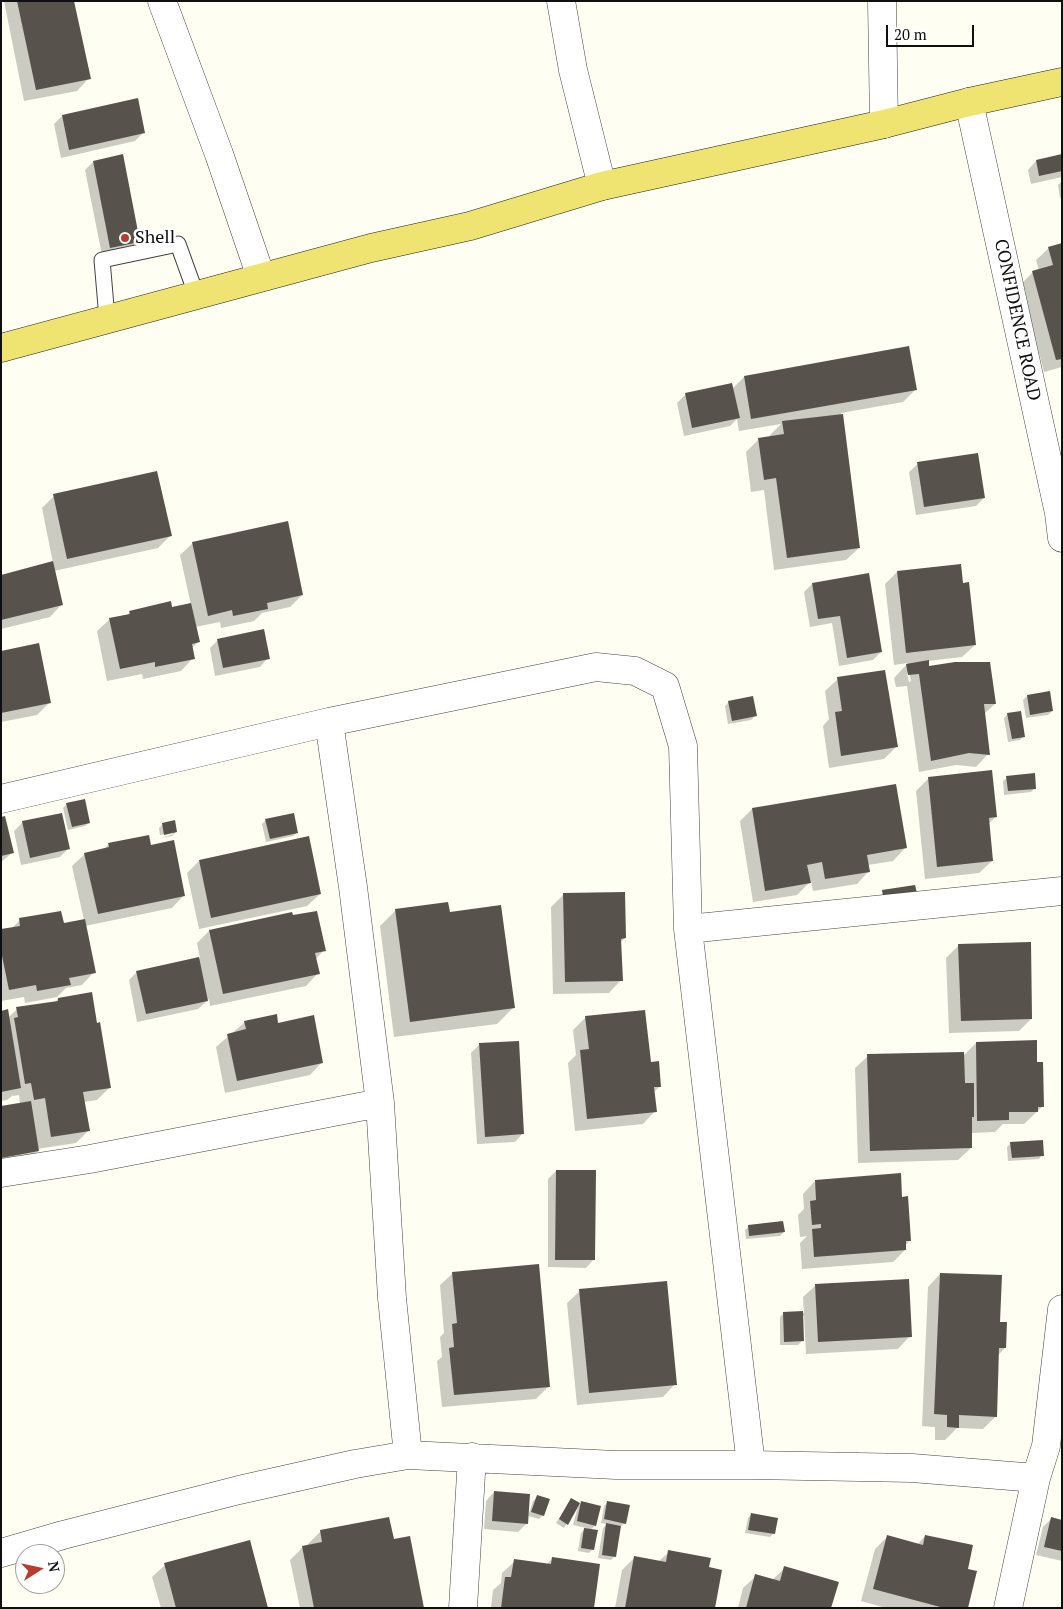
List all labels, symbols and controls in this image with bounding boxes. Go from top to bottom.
scale bar [888,15,976,47]
text: 20 m [894,24,927,44]
place label: Shell [135,227,175,249]
marker: Shell [119,232,131,244]
street label: CONFIDENCE ROAD [989,237,1045,403]
north arrow [15,1544,65,1594]
text: N [44,1560,65,1573]

